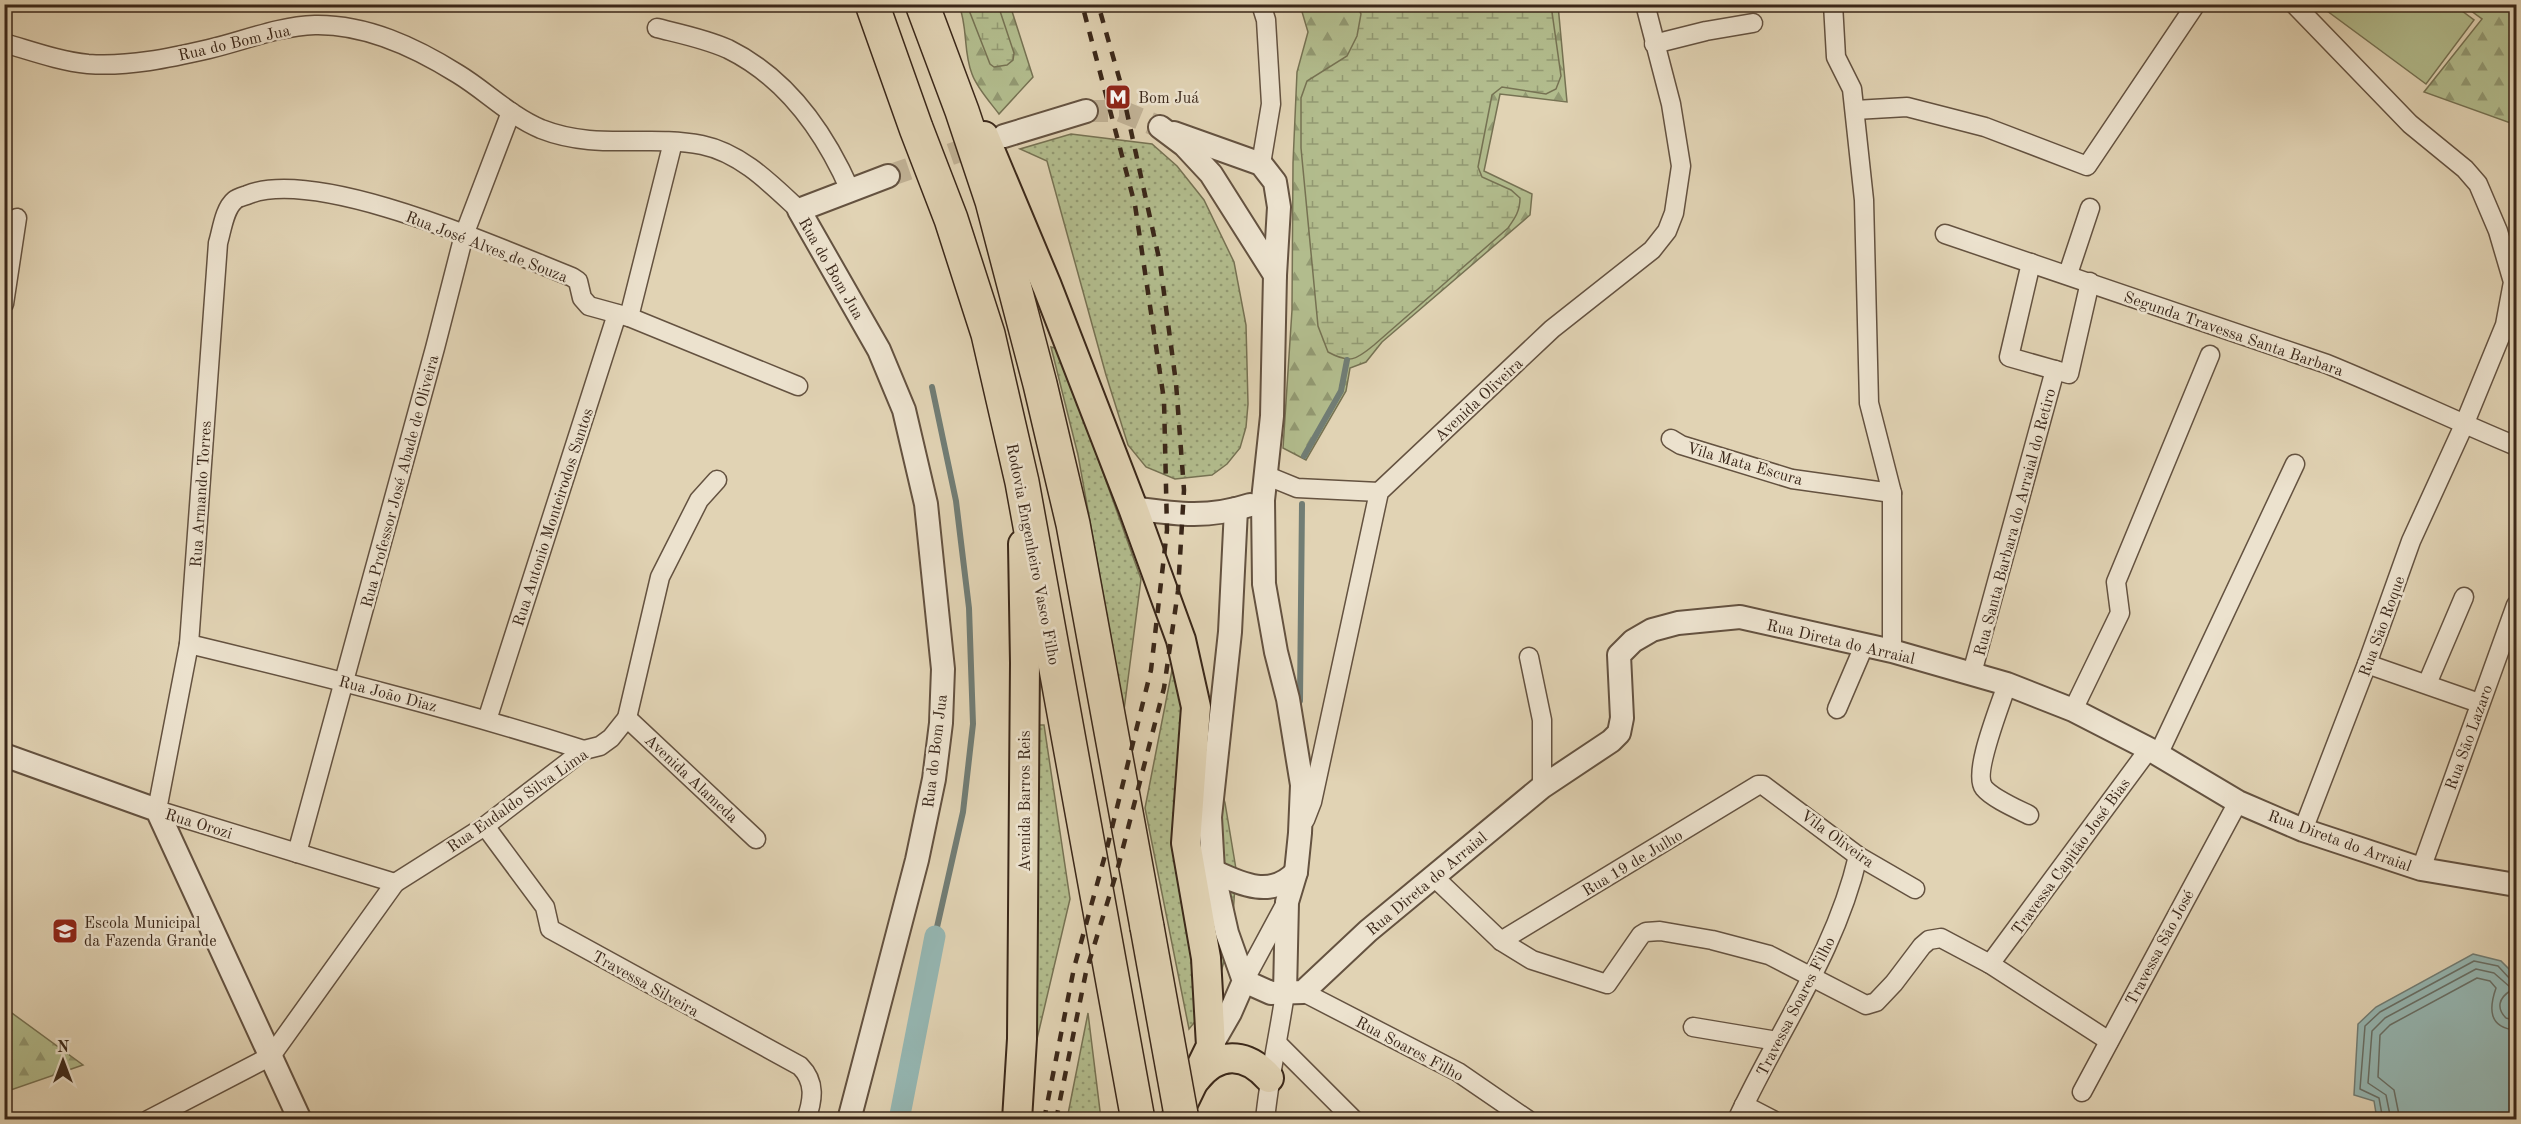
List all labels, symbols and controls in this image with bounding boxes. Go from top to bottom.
street label: Rua do Bom Jua [177,23,292,65]
metro station icon: Bom Juá [1103,82,1133,112]
place label: Bom Juá [1138,91,1199,107]
street label: Rua José Alves de Souza [403,210,570,286]
street label: Rua do Bom Jua [795,215,866,323]
street label: Segunda Travessa Santa Barbara [2121,290,2345,380]
street label: Rua Professor José Abade de Oliveira [359,353,442,610]
street label: Avenida Oliveira [1432,356,1526,445]
street label: Rua Santa Barbara do Arraial do Retiro [1972,387,2059,658]
street label: Rua Antonio Monteirodos Santos [511,406,597,629]
street label: Rua Armando Torres [189,420,215,568]
street label: Vila Mata Escura [1685,441,1804,489]
street label: Rodovia Engenheiro Vasco Filho [1003,442,1061,667]
street label: Rua São Roque [2357,574,2409,679]
street label: Rua Direta do Arraial [1765,618,1916,668]
street label: Rua João Diaz [337,674,438,716]
street label: Rua São Lazaro [2443,683,2496,792]
street label: Rua do Bom Jua [921,693,951,809]
street label: Avenida Barros Reis [1018,730,1034,872]
street label: Avenida Alameda [641,732,740,827]
street label: Rua Eudaldo Silva Lima [445,747,592,856]
street label: Travessa Capitão José Bias [2009,776,2134,939]
street label: Rua Orozi [163,807,234,843]
street label: Vila Oliveira [1797,808,1877,872]
street label: Rua Direta do Arraial [2265,808,2413,875]
street label: Rua 19 de Julho [1580,828,1686,900]
street label: Rua Direta do Arraial [1364,830,1491,939]
street label: Travessa São José [2124,888,2198,1008]
school or university icon: Escola Municipal da Fazenda Grande [50,916,80,946]
place label: Escola Municipal da Fazenda Grande [84,916,217,950]
street label: Travessa Soares Filho [1755,935,1839,1079]
street label: Travessa Silveira [589,949,701,1021]
street label: Rua Soares Filho [1353,1015,1466,1085]
north arrow [33,1031,93,1091]
text: N [57,1040,70,1056]

